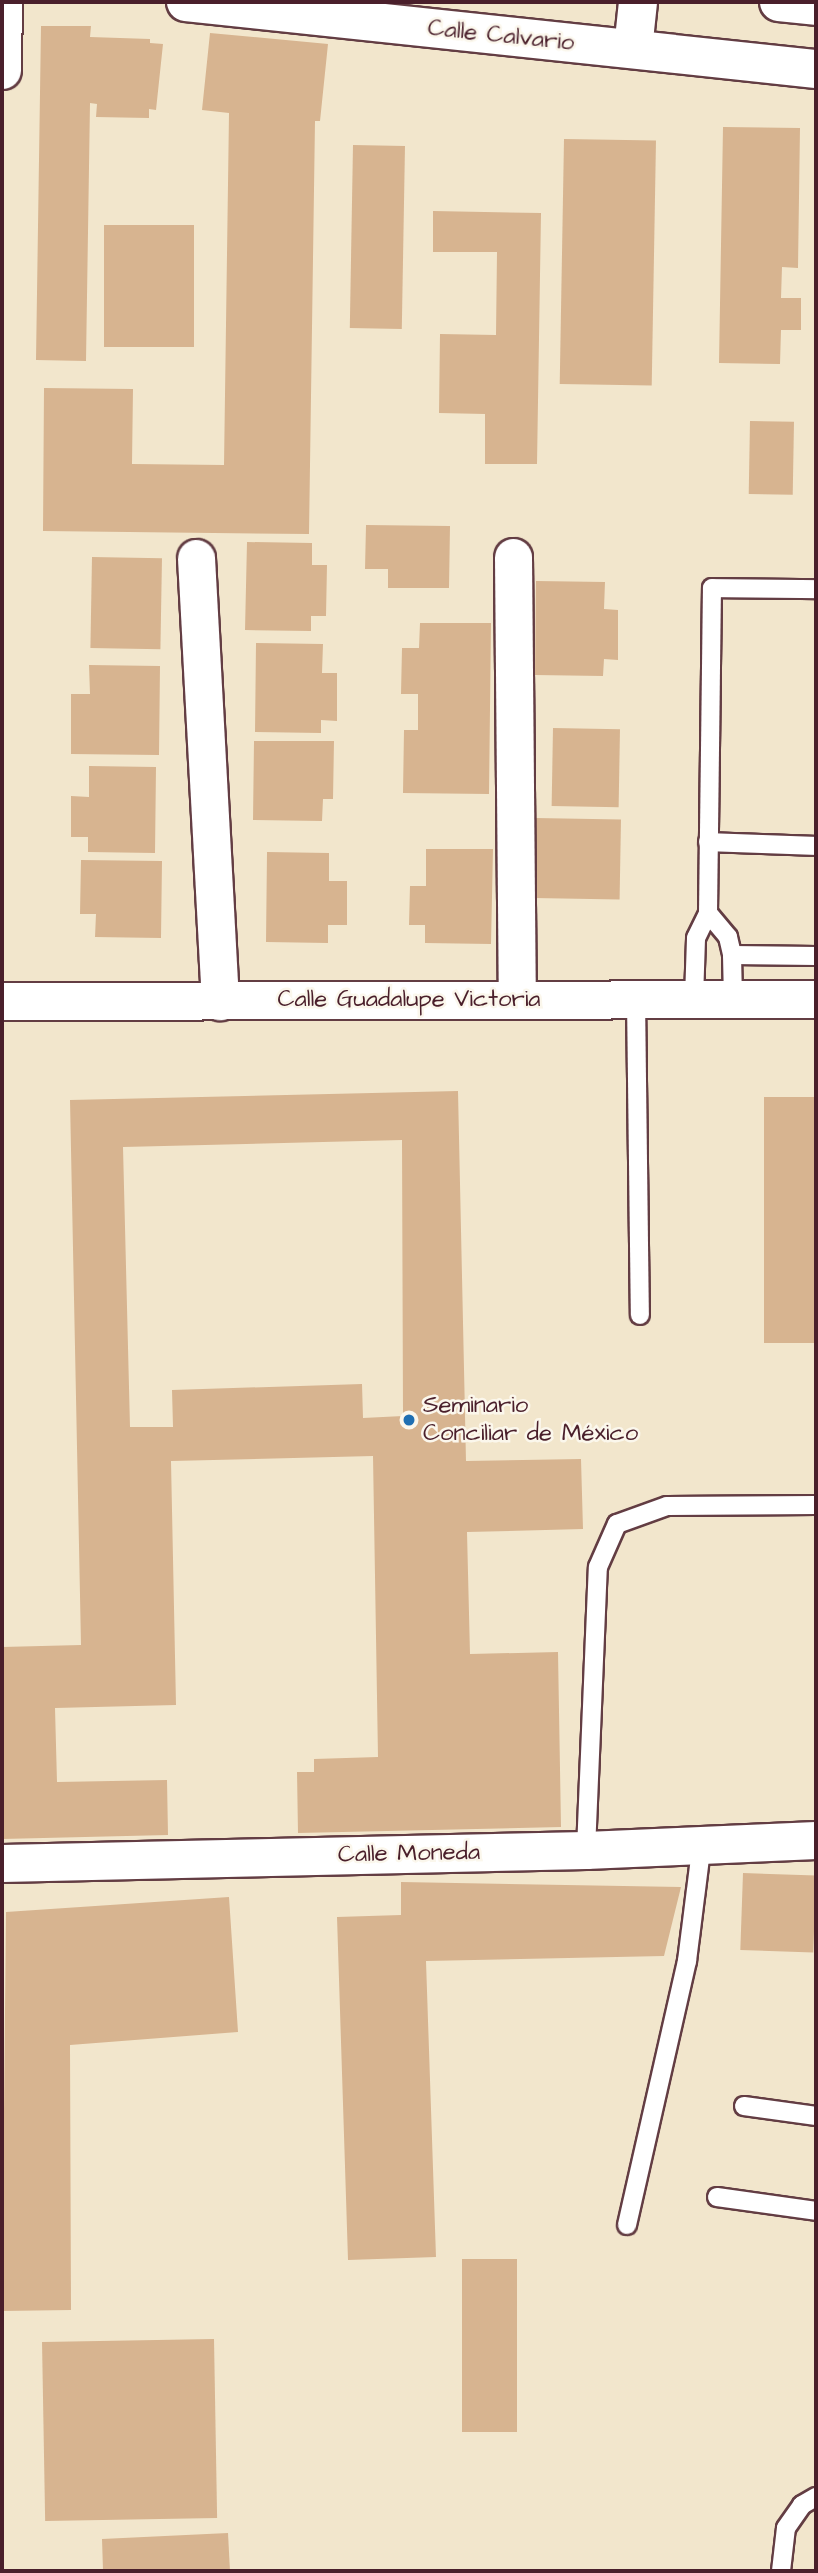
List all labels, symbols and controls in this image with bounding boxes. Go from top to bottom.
street label: Calle Calvario [426,14,576,58]
street label: Calle Guadalupe Victoria [278,986,540,1014]
place label: Seminario Conciliar de México [423,1392,638,1448]
marker: Seminario Conciliar de México [401,1412,417,1428]
street label: Calle Moneda [338,1838,480,1870]

